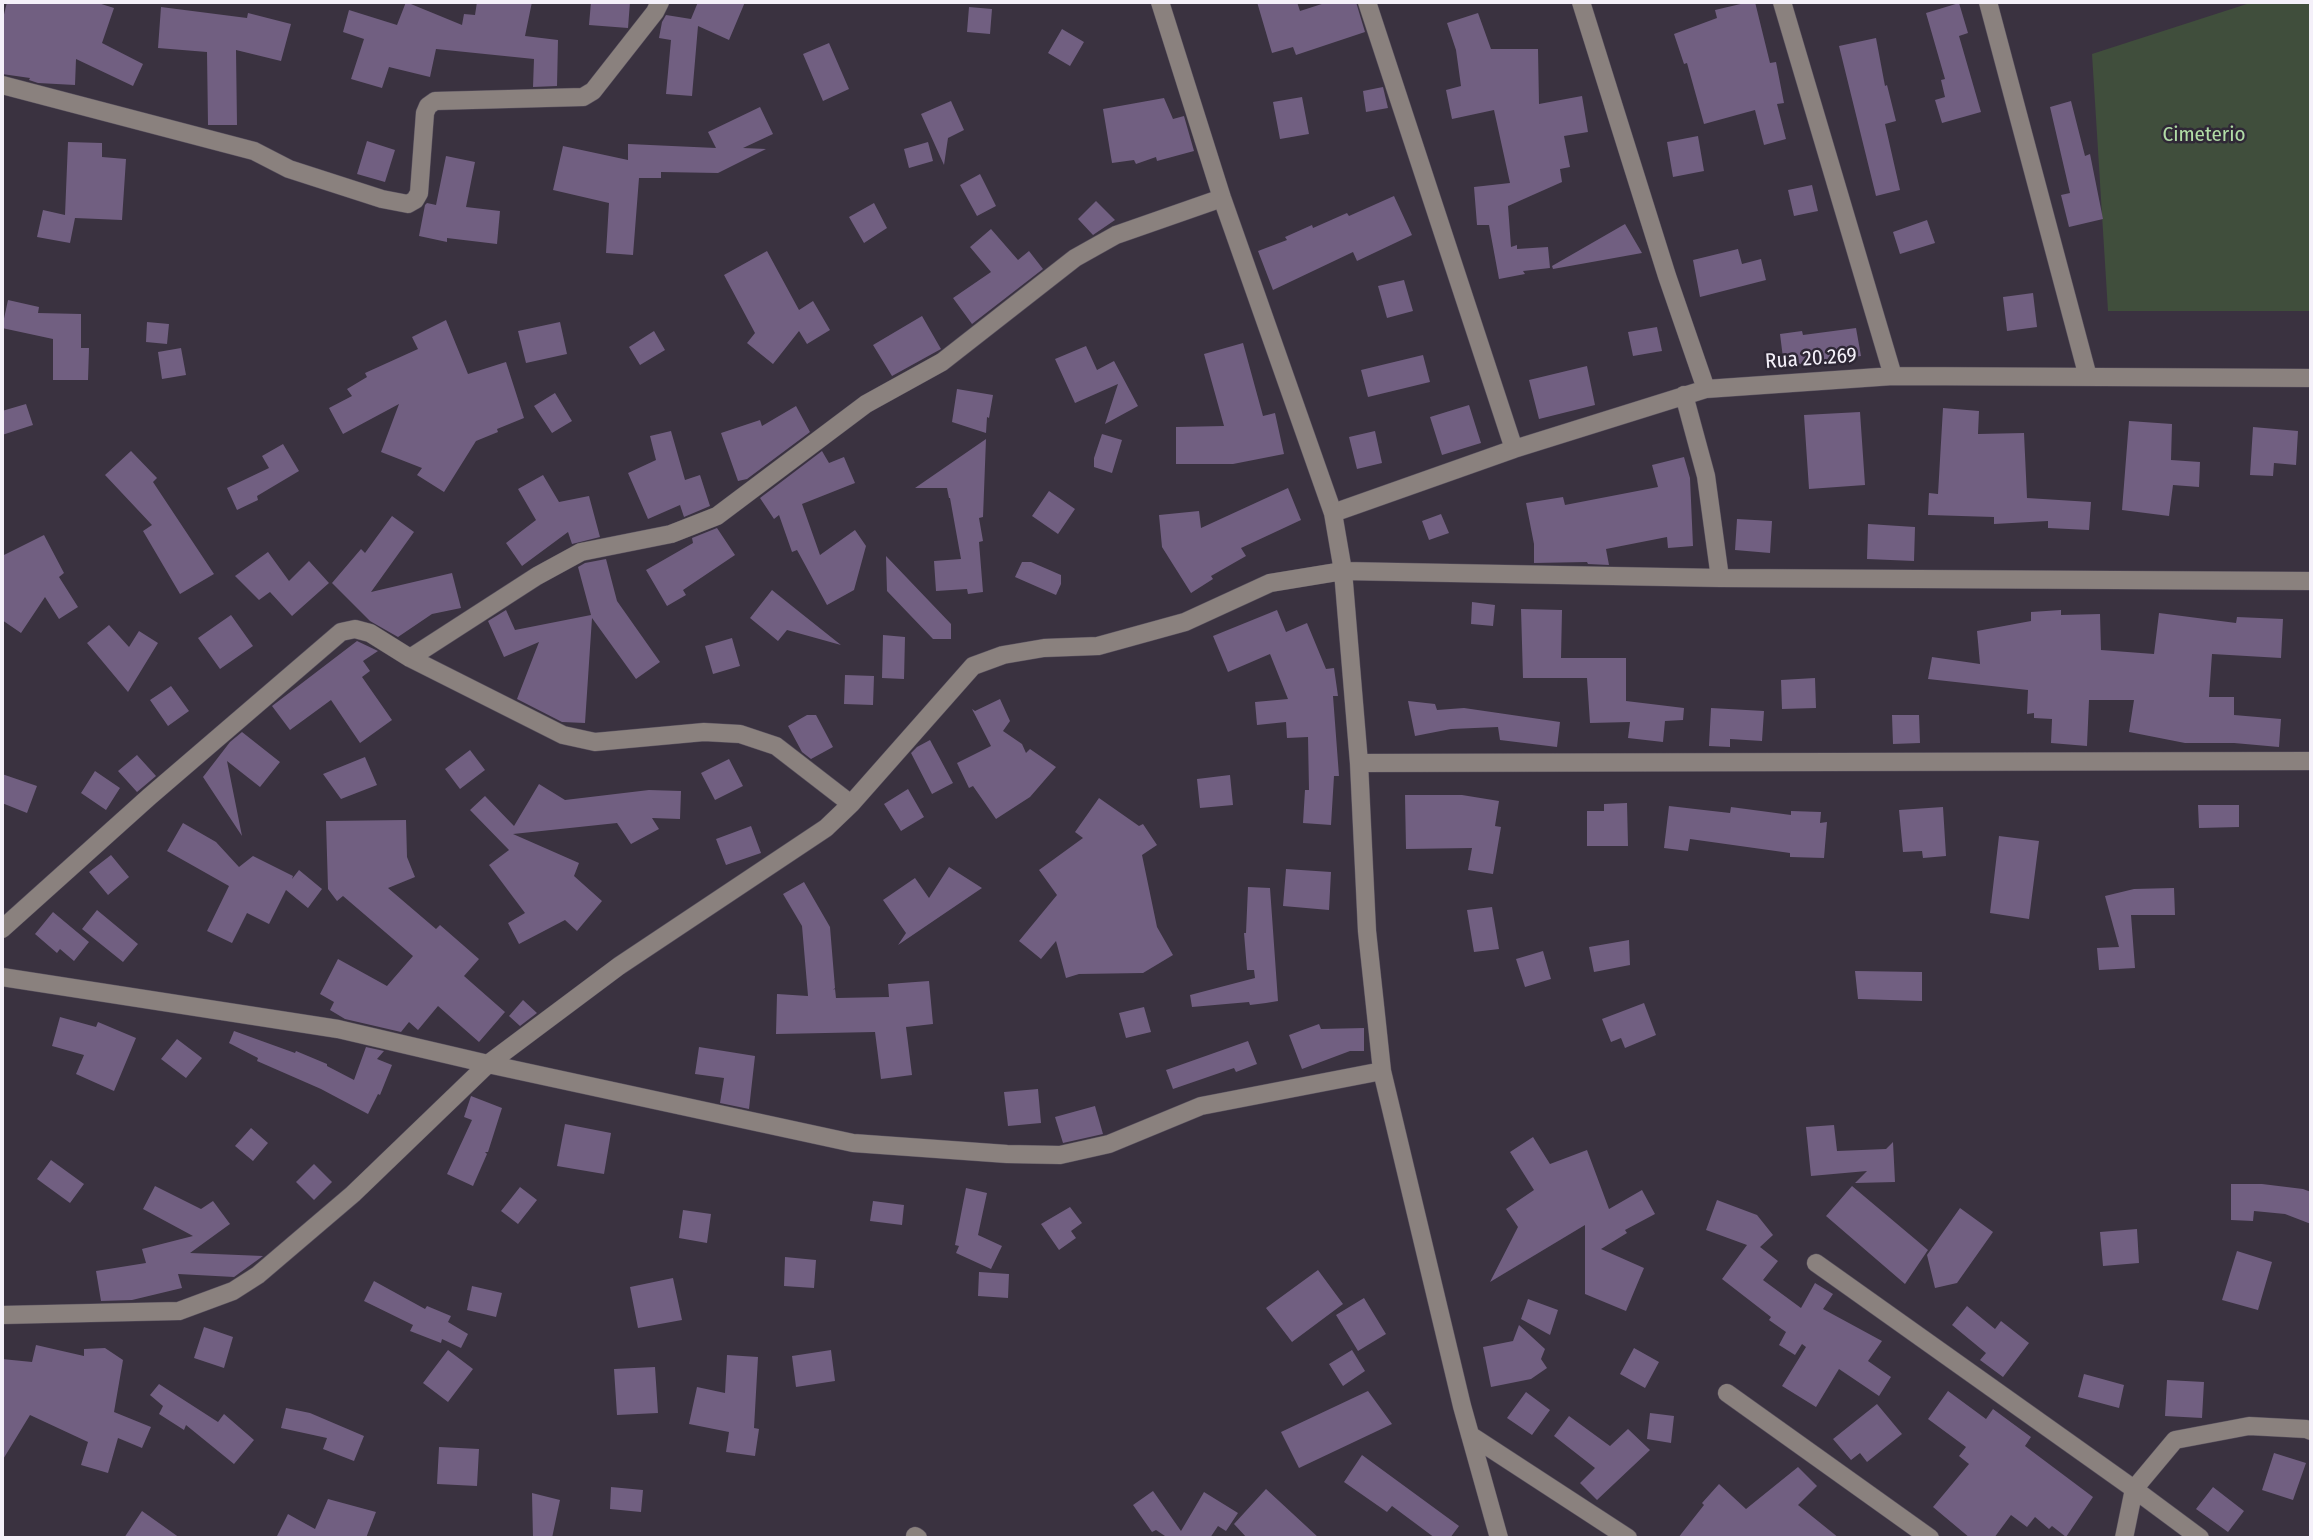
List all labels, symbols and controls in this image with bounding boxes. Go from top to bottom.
park label: Cimeterio [2162,122,2246,148]
street label: Rua 20.269 [1764,343,1858,375]

